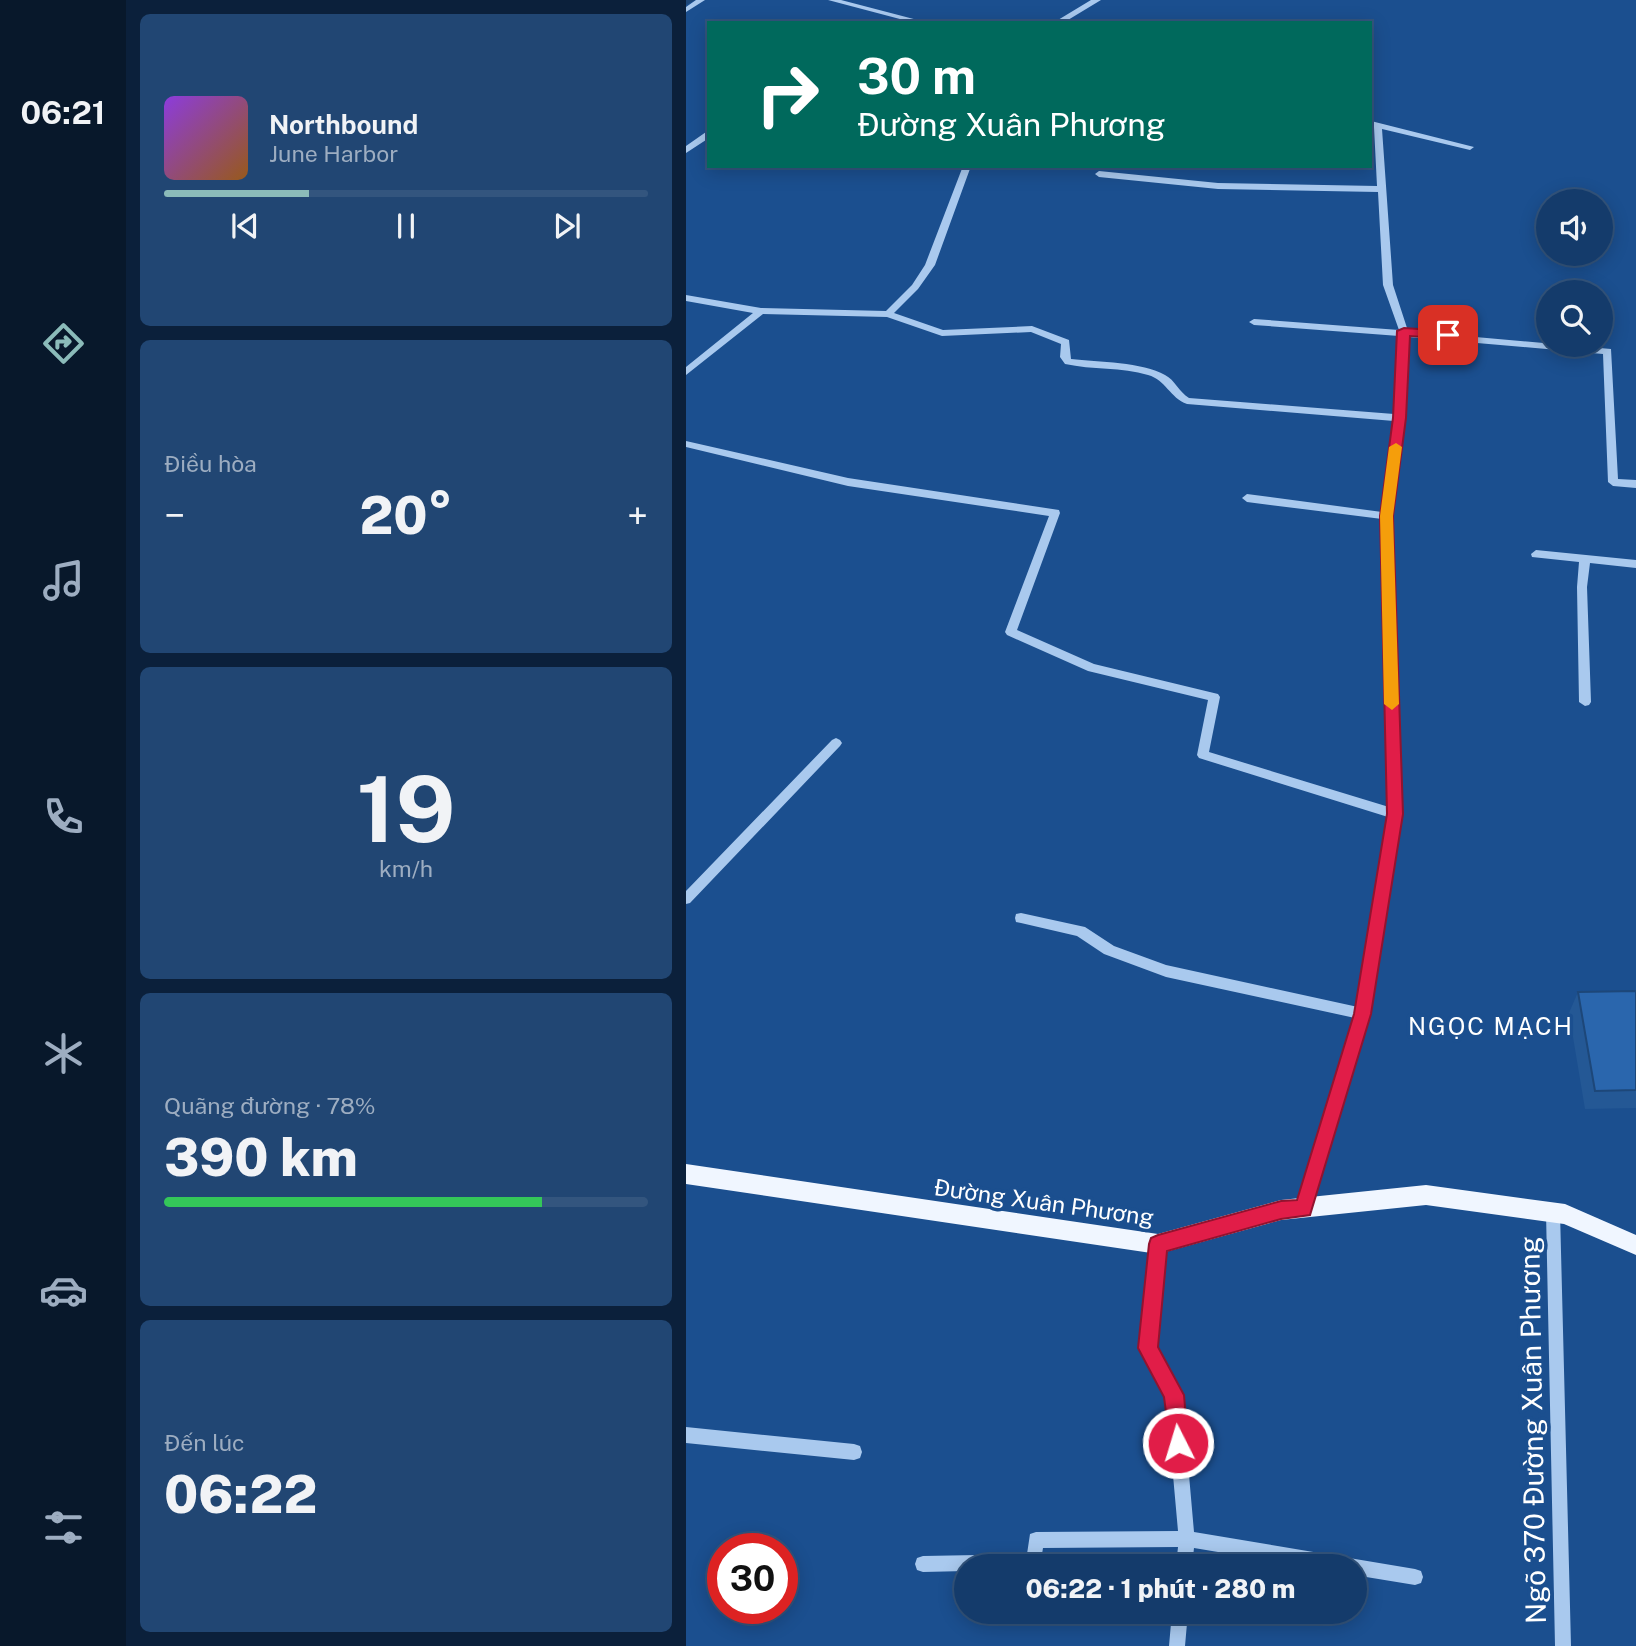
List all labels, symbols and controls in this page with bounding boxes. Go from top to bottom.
text: 30 m [857,47,976,105]
icon: right [742,49,833,140]
text: 06:21 [21,94,105,131]
text: Đường Xuân Phương [857,106,1166,143]
text: Northbound [269,109,418,140]
text: June Harbor [269,140,398,167]
map controls [1536,189,1613,357]
button: sound [1536,189,1613,266]
icon: previous [226,207,264,245]
icon: pause [387,207,425,245]
icon: next [548,207,586,245]
button: search [1536,280,1613,357]
pin [1418,305,1478,365]
icon: arrive [1429,316,1467,354]
icon: directions [39,319,88,368]
text: Điều hòa [164,450,257,477]
text: 20° [359,485,453,546]
text: − [164,493,185,538]
text: + [627,493,648,538]
icon: music [39,556,88,605]
text: 19 [357,756,455,862]
icon: phone [39,792,88,841]
text: km/h [379,855,433,882]
district label: NGỌC MẠCH [1408,1012,1574,1040]
icon: climate [39,1029,88,1078]
text: Quãng đường · 78% [164,1092,376,1119]
text: 390 km [164,1127,358,1188]
street label: Đường Xuân Phương [932,1173,1156,1231]
street label: Ngõ 370 Đường Xuân Phương [1512,1236,1552,1624]
icon: car [39,1266,88,1315]
position arrow [1141,1406,1215,1480]
text: Đến lúc [164,1429,245,1456]
text: 06:22 [164,1464,317,1525]
icon: filters [39,1503,88,1552]
speed limit sign: 30 [707,1533,798,1624]
text: 06:22 · 1 phút · 280 m [1026,1573,1295,1604]

